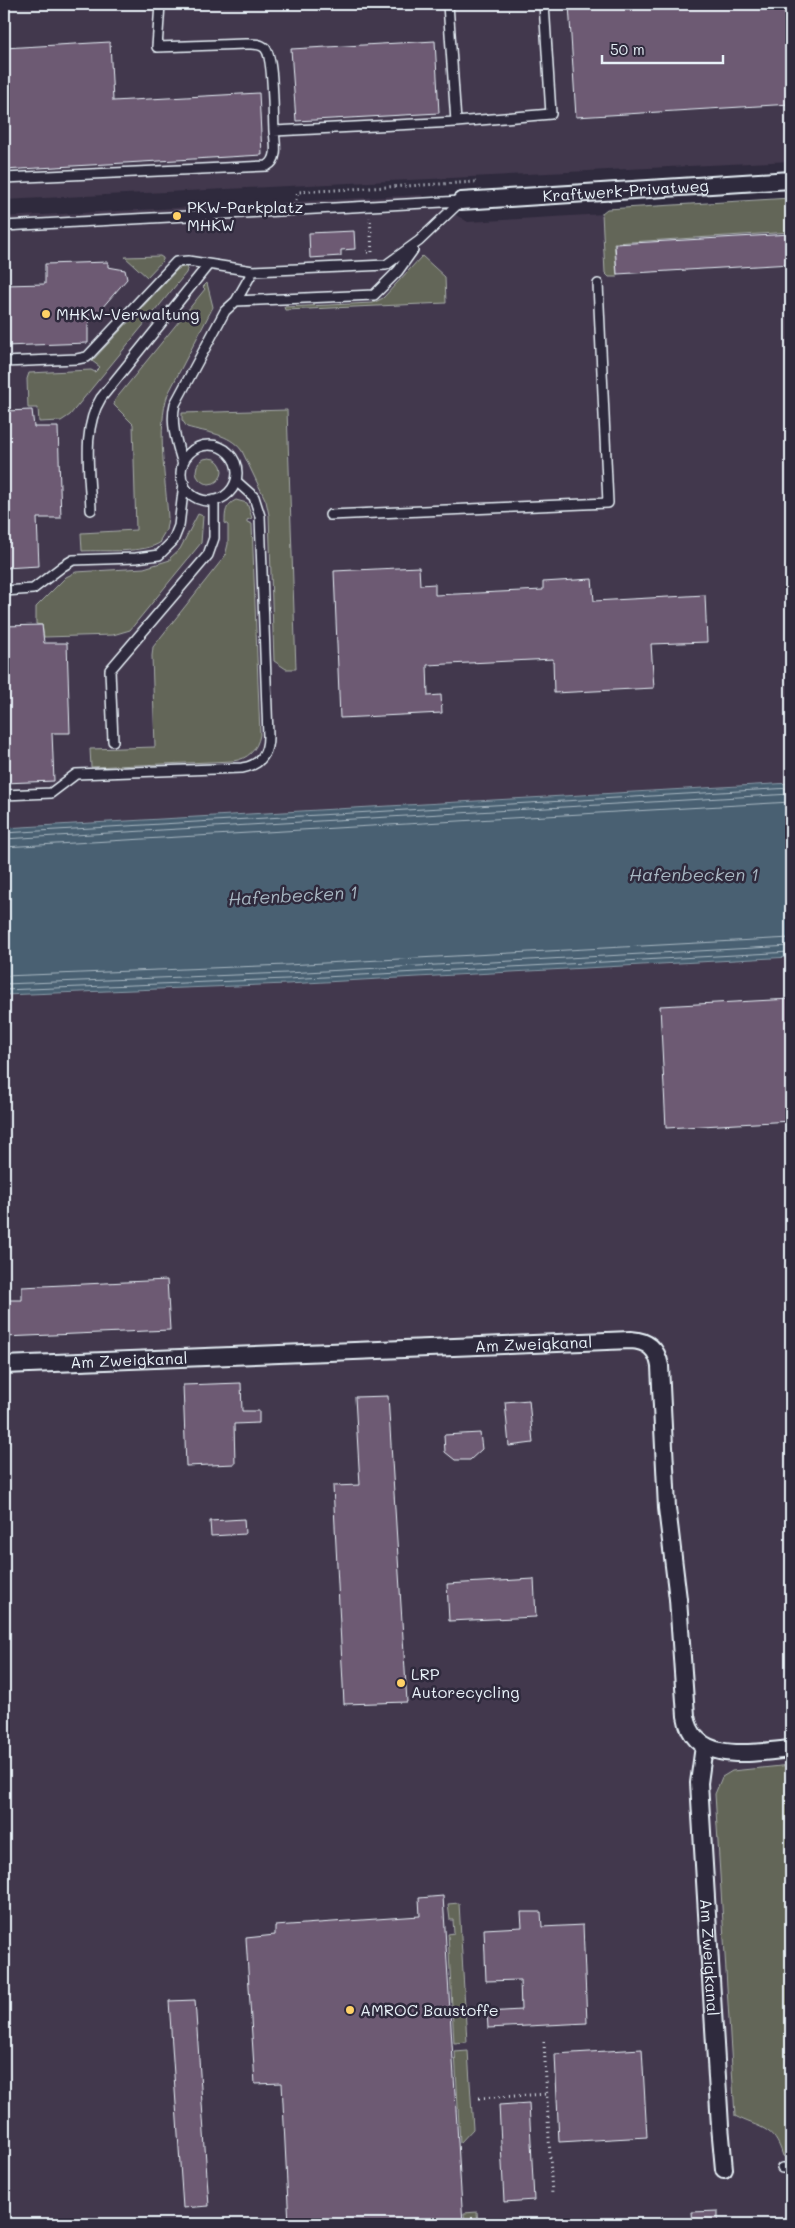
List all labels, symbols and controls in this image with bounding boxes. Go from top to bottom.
scale bar [602,32,724,64]
text: 50 m [610,39,645,59]
street label: Kraftwerk-Privatweg [542,174,709,206]
place label: PKW-Parkplatz MHKW [187,196,303,235]
marker: PKW-Parkplatz MHKW [171,210,183,222]
place label: MHKW-Verwaltung [56,303,199,324]
marker: MHKW-Verwaltung [40,308,52,320]
water label: Hafenbecken 1 [629,862,759,886]
water label: Hafenbecken 1 [227,880,358,910]
street label: Am Zweigkanal [474,1331,593,1356]
street label: Am Zweigkanal [70,1347,188,1372]
place label: LRP Autorecycling [411,1663,520,1702]
marker: LRP Autorecycling [395,1677,407,1689]
street label: Am Zweigkanal [696,1898,724,2017]
place label: AMROC Baustoffe [360,1999,499,2020]
marker: AMROC Baustoffe [344,2004,356,2016]

